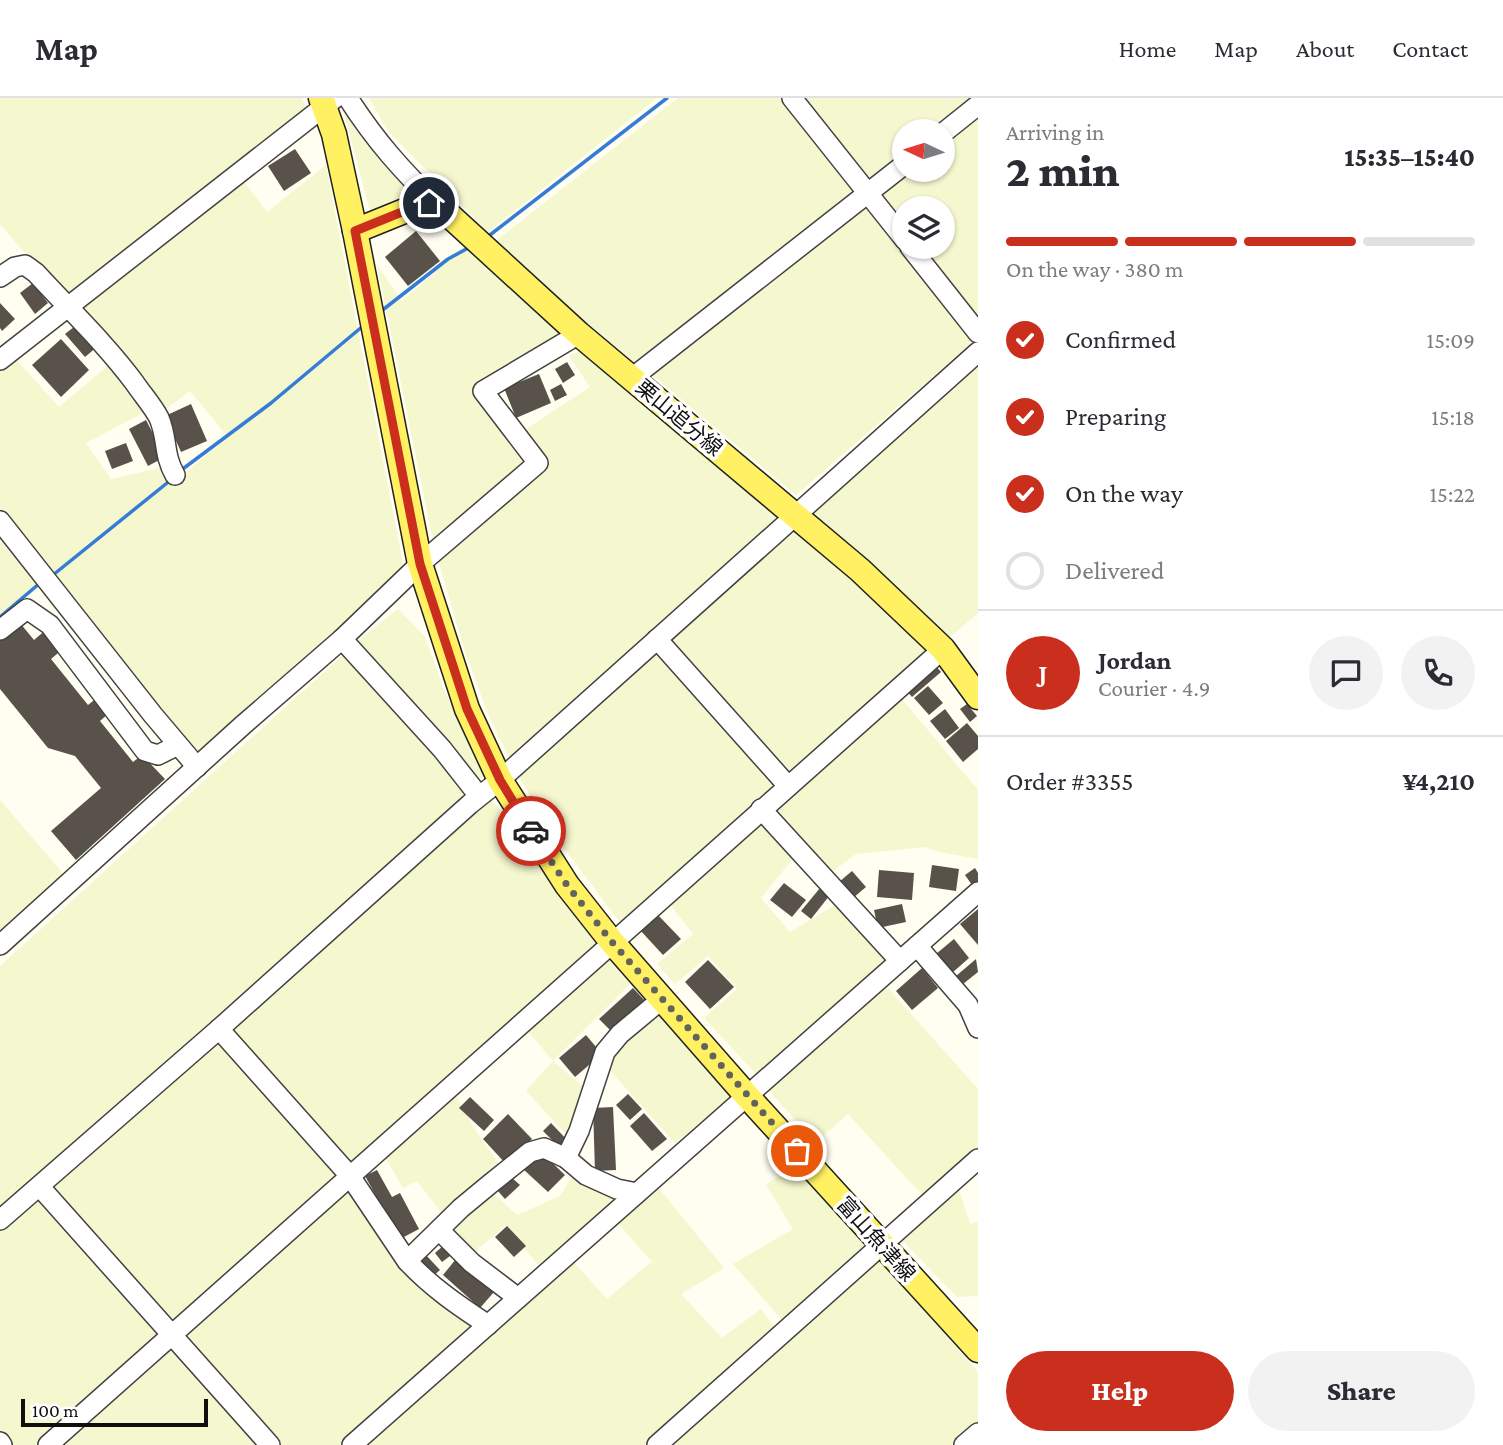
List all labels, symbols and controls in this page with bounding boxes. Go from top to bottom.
text: Map [35,30,98,67]
text: Home [1119,35,1176,62]
text: Map [1214,35,1258,62]
text: About [1296,35,1354,62]
text: Contact [1392,35,1468,62]
north arrow [892,119,956,182]
map controls [892,119,955,259]
text: Arriving in [1006,119,1104,145]
text: 15:35–15:40 [1344,143,1475,172]
text: 2 min [1006,145,1120,196]
pin [399,173,459,233]
icon: home [410,184,448,222]
button: layers [892,196,955,259]
text: On the way · 380 m [1006,256,1184,282]
icon: check [1006,321,1044,359]
text: Confirmed [1065,325,1176,354]
text: 15:09 [1427,327,1475,353]
street label: 栗山追分線 [631,375,727,461]
icon: check [1006,398,1044,436]
text: Preparing [1065,402,1166,431]
text: 15:18 [1431,404,1475,430]
icon: check [1006,475,1044,513]
text: On the way [1065,479,1183,508]
text: 15:22 [1429,481,1475,507]
text: Delivered [1065,556,1164,585]
button: chat [1309,636,1383,710]
button: phone [1401,636,1475,710]
text: Jordan [1098,646,1172,675]
text: J [1039,659,1047,688]
text: Courier · 4.9 [1098,675,1210,701]
text: Order #3355 [1006,767,1134,796]
text: ¥4,210 [1403,767,1475,796]
courier [496,796,566,866]
icon: car [512,812,550,850]
pin [767,1121,827,1181]
icon: bag [778,1132,816,1170]
street label: 富山魚津線 [832,1192,920,1286]
button: Help [1006,1351,1234,1431]
button: Share [1248,1351,1475,1431]
scale bar [21,1396,208,1428]
text: 100 m [32,1400,79,1421]

